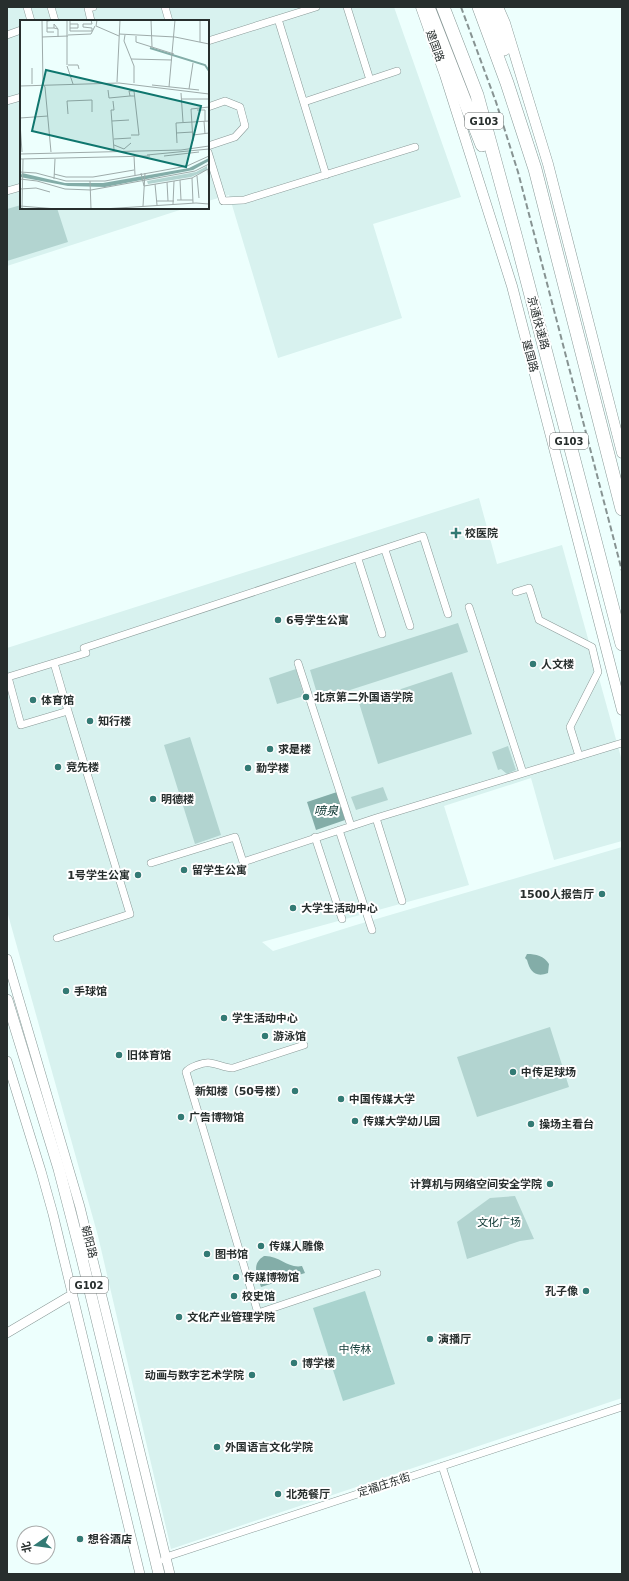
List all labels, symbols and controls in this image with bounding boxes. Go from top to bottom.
inset map [20,20,209,209]
street label: 建国路 [423,28,447,64]
road number: G103 [465,113,503,129]
street label: 京通快速路 [525,295,551,351]
street label: 建国路 [519,338,541,374]
road number: G103 [550,433,588,449]
marker: 校医院 [450,527,462,539]
place label: 校医院 [465,527,498,540]
place label: 6号学生公寓 [286,614,349,627]
marker: 6号学生公寓 [273,615,283,625]
place label: 人文楼 [541,658,574,671]
marker: 人文楼 [528,659,538,669]
place label: 北京第二外国语学院 [314,691,413,704]
marker: 北京第二外国语学院 [301,692,311,702]
place label: 体育馆 [41,694,74,707]
marker: 体育馆 [28,695,38,705]
place label: 知行楼 [98,715,131,728]
marker: 知行楼 [85,716,95,726]
place label: 求是楼 [278,743,311,756]
marker: 求是楼 [265,744,275,754]
place label: 竞先楼 [66,761,99,774]
marker: 竞先楼 [53,762,63,772]
place label: 勤学楼 [256,762,289,775]
marker: 勤学楼 [243,763,253,773]
place label: 明德楼 [161,793,194,806]
marker: 明德楼 [148,794,158,804]
water label: 喷泉 [314,804,339,818]
place label: 留学生公寓 [192,864,247,877]
marker: 留学生公寓 [179,865,189,875]
place label: 1号学生公寓 [67,869,130,882]
marker: 1号学生公寓 [133,870,143,880]
place label: 1500人报告厅 [519,888,594,901]
marker: 1500人报告厅 [597,889,607,899]
place label: 大学生活动中心 [301,902,378,915]
marker: 大学生活动中心 [288,903,298,913]
place label: 手球馆 [74,985,107,998]
marker: 手球馆 [61,986,71,996]
place label: 学生活动中心 [232,1012,298,1025]
marker: 学生活动中心 [219,1013,229,1023]
place label: 游泳馆 [273,1030,306,1043]
marker: 游泳馆 [260,1031,270,1041]
place label: 旧体育馆 [127,1049,171,1062]
marker: 旧体育馆 [114,1050,124,1060]
place label: 中传足球场 [521,1066,576,1079]
marker: 中传足球场 [508,1067,518,1077]
place label: 新知楼（50号楼） [195,1085,287,1098]
marker: 新知楼（50号楼） [290,1086,300,1096]
place label: 中国传媒大学 [349,1093,415,1106]
marker: 中国传媒大学 [336,1094,346,1104]
place label: 广告博物馆 [189,1111,244,1124]
marker: 广告博物馆 [176,1112,186,1122]
place label: 传媒大学幼儿园 [363,1115,440,1128]
marker: 传媒大学幼儿园 [350,1116,360,1126]
place label: 操场主看台 [539,1118,594,1131]
marker: 操场主看台 [526,1119,536,1129]
place label: 计算机与网络空间安全学院 [410,1178,542,1191]
marker: 计算机与网络空间安全学院 [545,1179,555,1189]
park label: 文化广场 [477,1216,521,1229]
street label: 朝阳路 [79,1224,99,1260]
place label: 传媒人雕像 [269,1240,324,1253]
marker: 传媒人雕像 [256,1241,266,1251]
place label: 图书馆 [215,1248,248,1261]
marker: 图书馆 [202,1249,212,1259]
place label: 传媒博物馆 [244,1271,299,1284]
marker: 传媒博物馆 [231,1272,241,1282]
road number: G102 [70,1277,108,1293]
place label: 孔子像 [545,1285,578,1298]
marker: 孔子像 [581,1286,591,1296]
place label: 校史馆 [242,1290,275,1303]
marker: 校史馆 [229,1291,239,1301]
place label: 文化产业管理学院 [187,1311,275,1324]
marker: 文化产业管理学院 [174,1312,184,1322]
place label: 演播厅 [438,1333,471,1346]
marker: 演播厅 [425,1334,435,1344]
park label: 中传林 [339,1343,372,1356]
place label: 博学楼 [302,1357,335,1370]
marker: 博学楼 [289,1358,299,1368]
place label: 动画与数字艺术学院 [145,1369,244,1382]
marker: 动画与数字艺术学院 [247,1370,257,1380]
place label: 外国语言文化学院 [225,1441,313,1454]
marker: 外国语言文化学院 [212,1442,222,1452]
street label: 定福庄东街 [356,1470,412,1500]
place label: 北苑餐厅 [286,1488,330,1501]
marker: 北苑餐厅 [273,1489,283,1499]
north arrow [16,1525,56,1565]
place label: 想谷酒店 [88,1533,132,1546]
marker: 想谷酒店 [75,1534,85,1544]
text: 北 [19,1540,34,1554]

